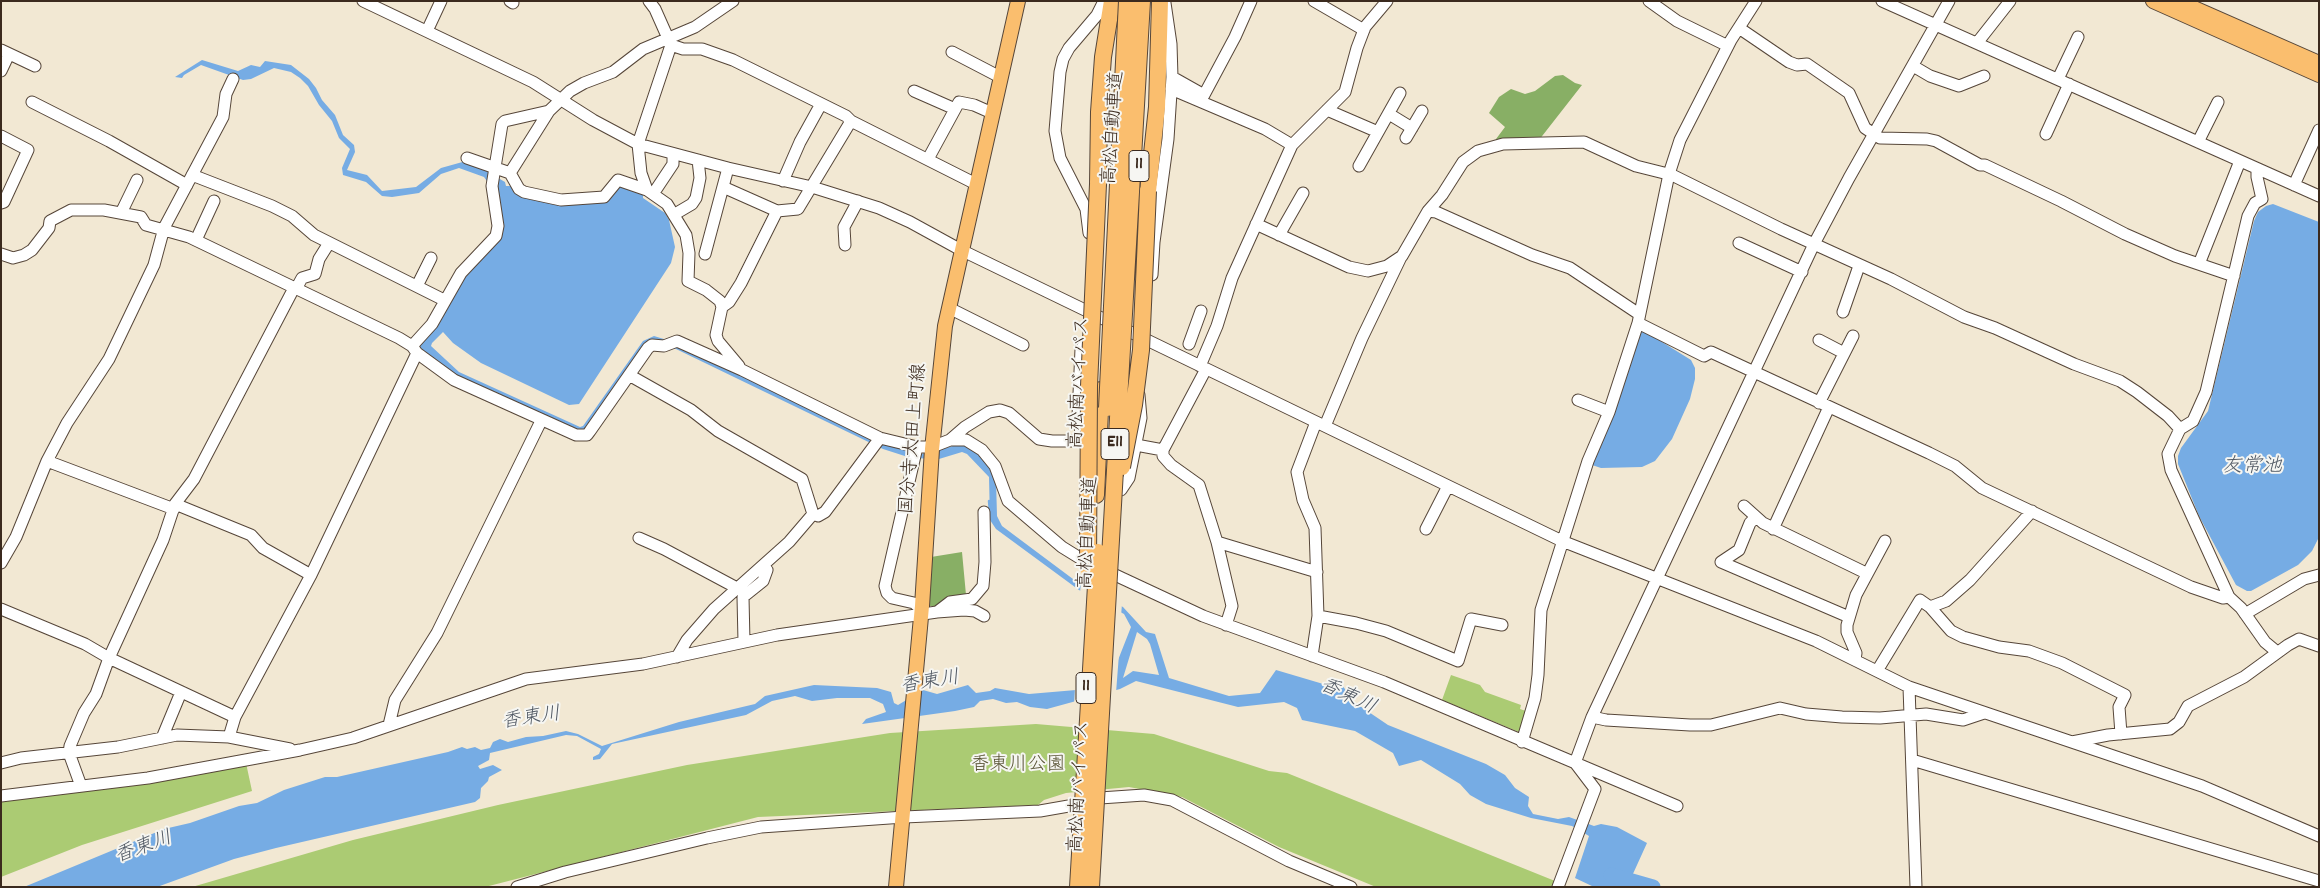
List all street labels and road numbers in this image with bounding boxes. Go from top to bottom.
street label: 高松自動車道 [1100,70,1130,186]
road number: 11 [1129,150,1149,182]
street label: 高松南バイパス [1066,316,1096,450]
street label: 国分寺太田上町線 [897,362,933,516]
road number: E11 [1101,428,1129,459]
street label: 高松自動車道 [1076,475,1104,591]
road number: 11 [1076,672,1096,704]
street label: 高松南バイパス [1066,720,1096,854]

